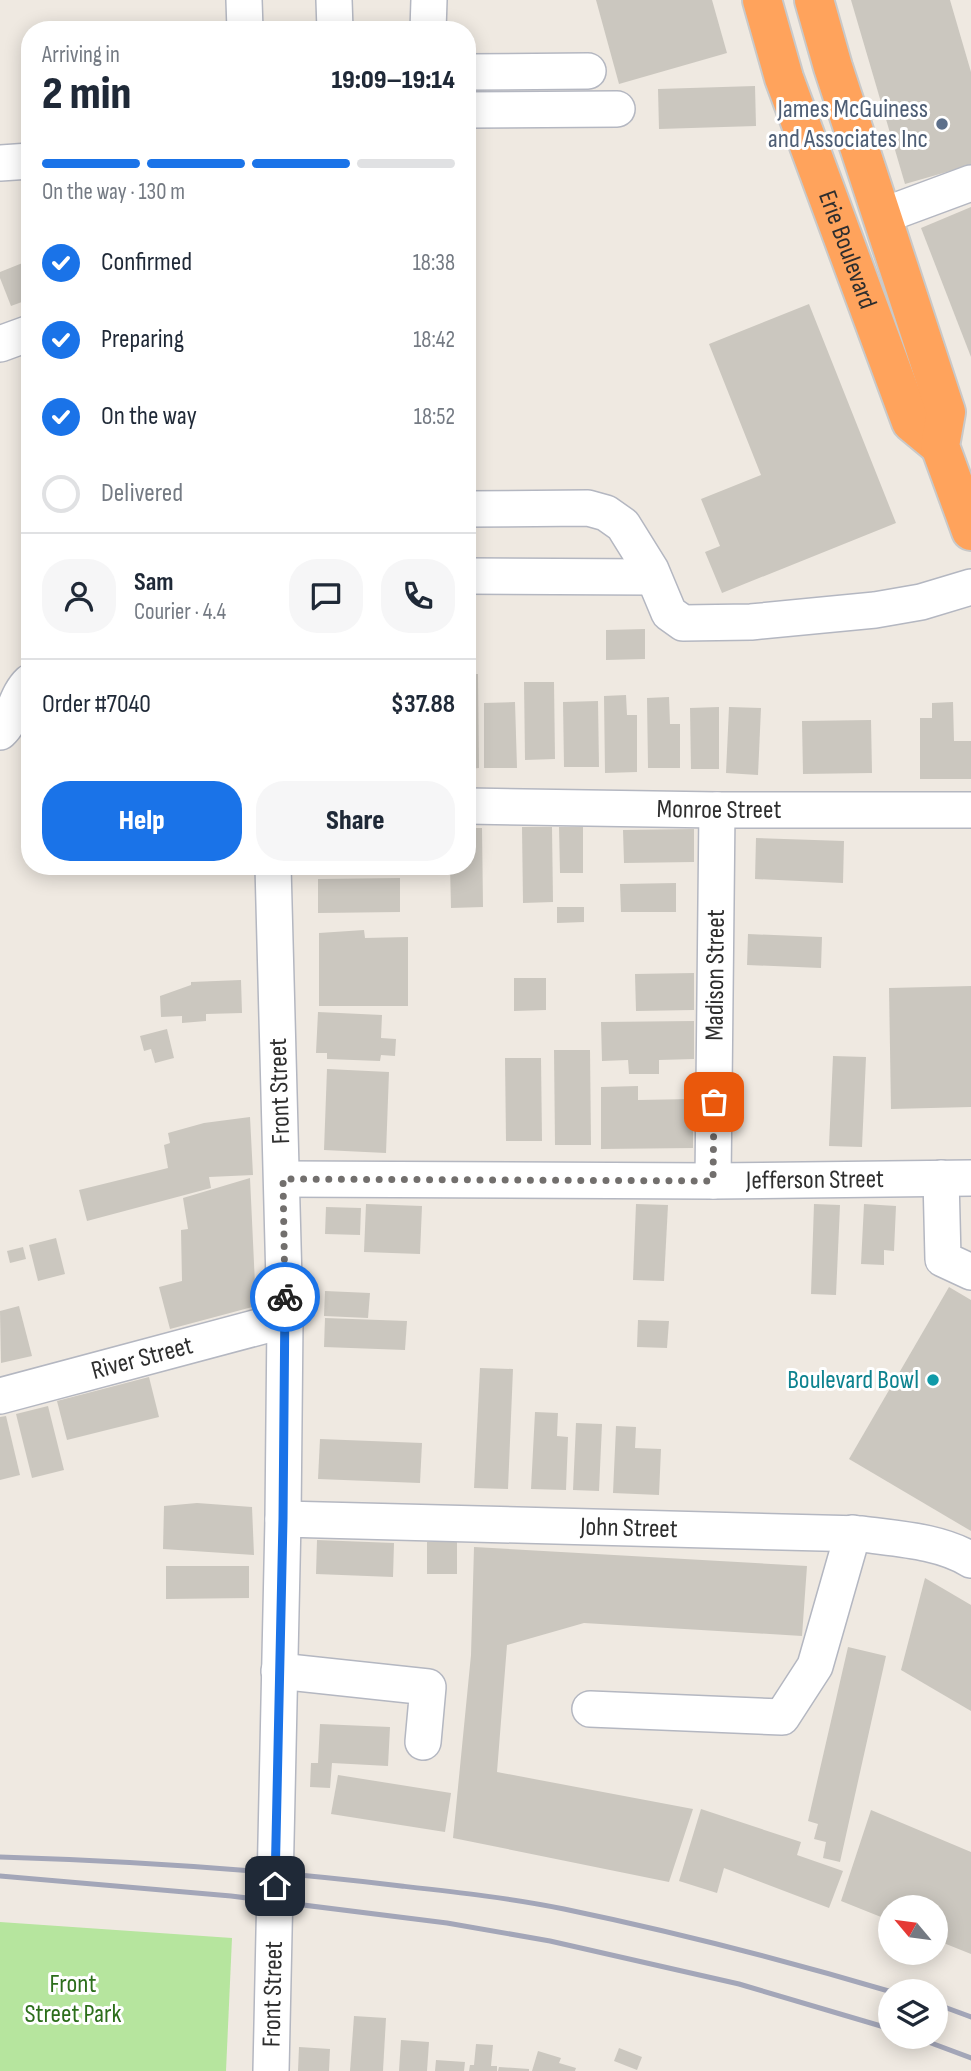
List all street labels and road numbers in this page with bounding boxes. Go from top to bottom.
street label: Erie Boulevard [811,186,883,313]
street label: Monroe Street [656,794,781,826]
street label: Madison Street [699,909,731,1041]
street label: Front Street [263,1037,297,1144]
street label: Jefferson Street [745,1164,884,1196]
street label: River Street [88,1330,196,1386]
street label: John Street [579,1511,678,1545]
street label: Front Street [256,1941,289,2047]

